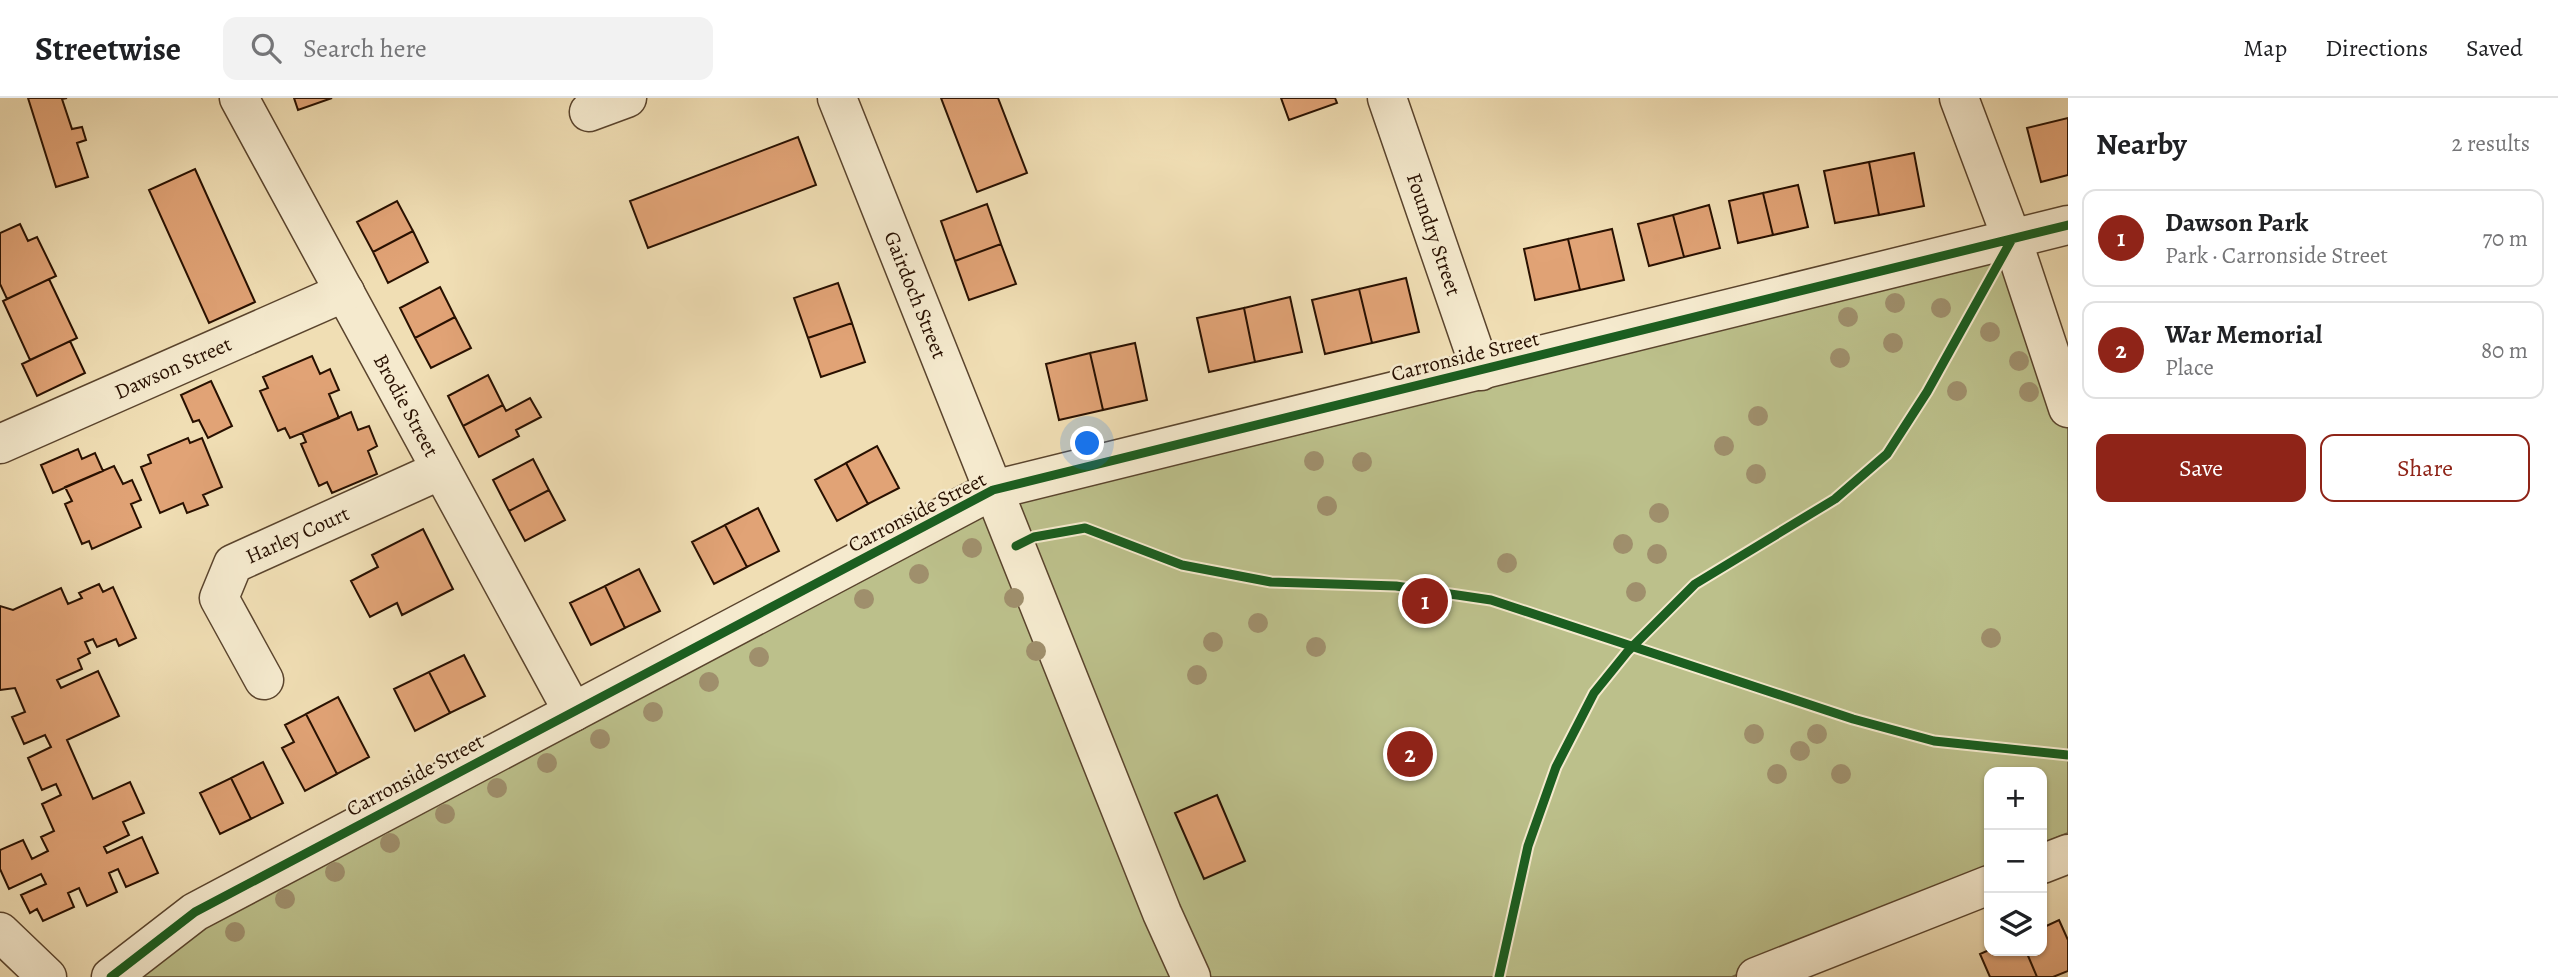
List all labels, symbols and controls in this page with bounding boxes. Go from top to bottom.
search box [223,17,713,80]
text: Streetwise [35,26,181,71]
icon: search [247,29,285,67]
text: Search here [303,31,427,66]
text: Map [2243,32,2287,64]
text: Directions [2325,32,2428,64]
text: Saved [2466,32,2523,64]
text: Nearby [2096,124,2187,164]
text: 2 results [2452,128,2530,159]
street label: Foundry Street [1400,169,1468,299]
text: Dawson Park [2165,205,2308,240]
text: 1 [2117,223,2125,254]
text: 70 m [2482,223,2528,254]
street label: Gairdoch Street [877,227,954,363]
text: Park · Carronside Street [2165,240,2388,271]
text: War Memorial [2165,317,2322,352]
street label: Carronside Street [1388,324,1542,388]
street label: Dawson Street [110,330,236,406]
text: 2 [2115,335,2127,366]
text: 80 m [2481,335,2528,366]
street label: Brodie Street [367,349,446,462]
text: Place [2165,352,2214,383]
your location [1070,426,1104,460]
button: Save [2096,434,2306,502]
button: Share [2320,434,2530,502]
street label: Carronside Street [843,465,991,559]
street label: Harley Court [241,499,354,570]
pin: 1 [1402,575,1448,627]
street label: Carronside Street [341,727,489,823]
pin: 2 [1387,728,1433,780]
map controls [1984,767,2047,956]
button: + [1984,767,2047,830]
button: − [1984,830,2047,893]
button: layers [1984,893,2047,956]

